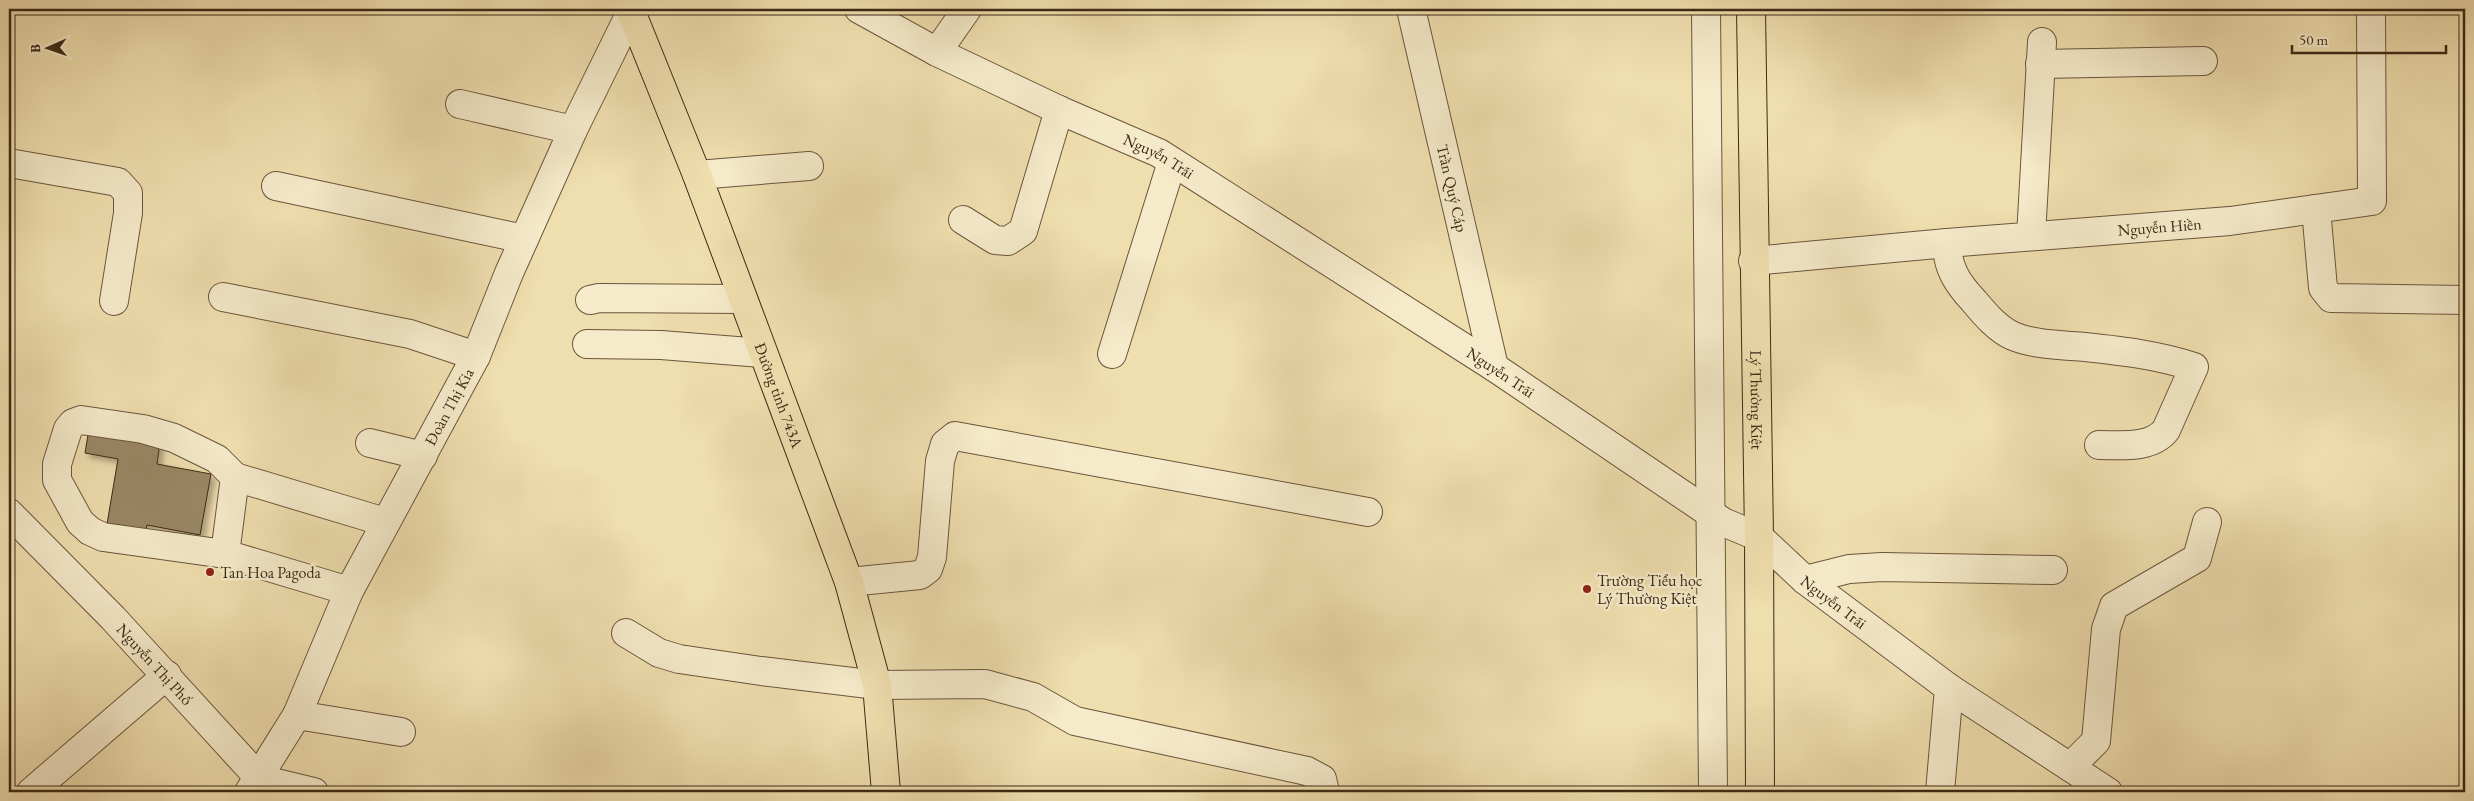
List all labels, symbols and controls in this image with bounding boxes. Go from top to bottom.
north arrow [22,22,72,72]
scale bar [2292,22,2445,54]
text: 50 m [2299,30,2328,49]
text: B [26,44,44,53]
street label: Nguyễn Trãi [1120,128,1198,183]
street label: Trần Quý Cáp [1432,142,1473,234]
street label: Nguyễn Hiền [2117,213,2203,240]
street label: Đường tỉnh 743A [750,340,809,452]
street label: Nguyễn Trãi [1463,342,1539,402]
street label: Lý Thường Kiệt [1746,350,1768,450]
street label: Đoàn Thị Kia [419,363,478,449]
place label: Tan Hoa Pagoda [220,562,322,583]
marker: Tan Hoa Pagoda [204,566,216,578]
place label: Trường Tiểu học Lý Thường Kiệt [1597,570,1702,609]
street label: Nguyễn Trãi [1797,570,1871,633]
marker: Trường Tiểu học Lý Thường Kiệt [1581,583,1593,595]
street label: Nguyễn Thị Phố [112,619,198,709]

